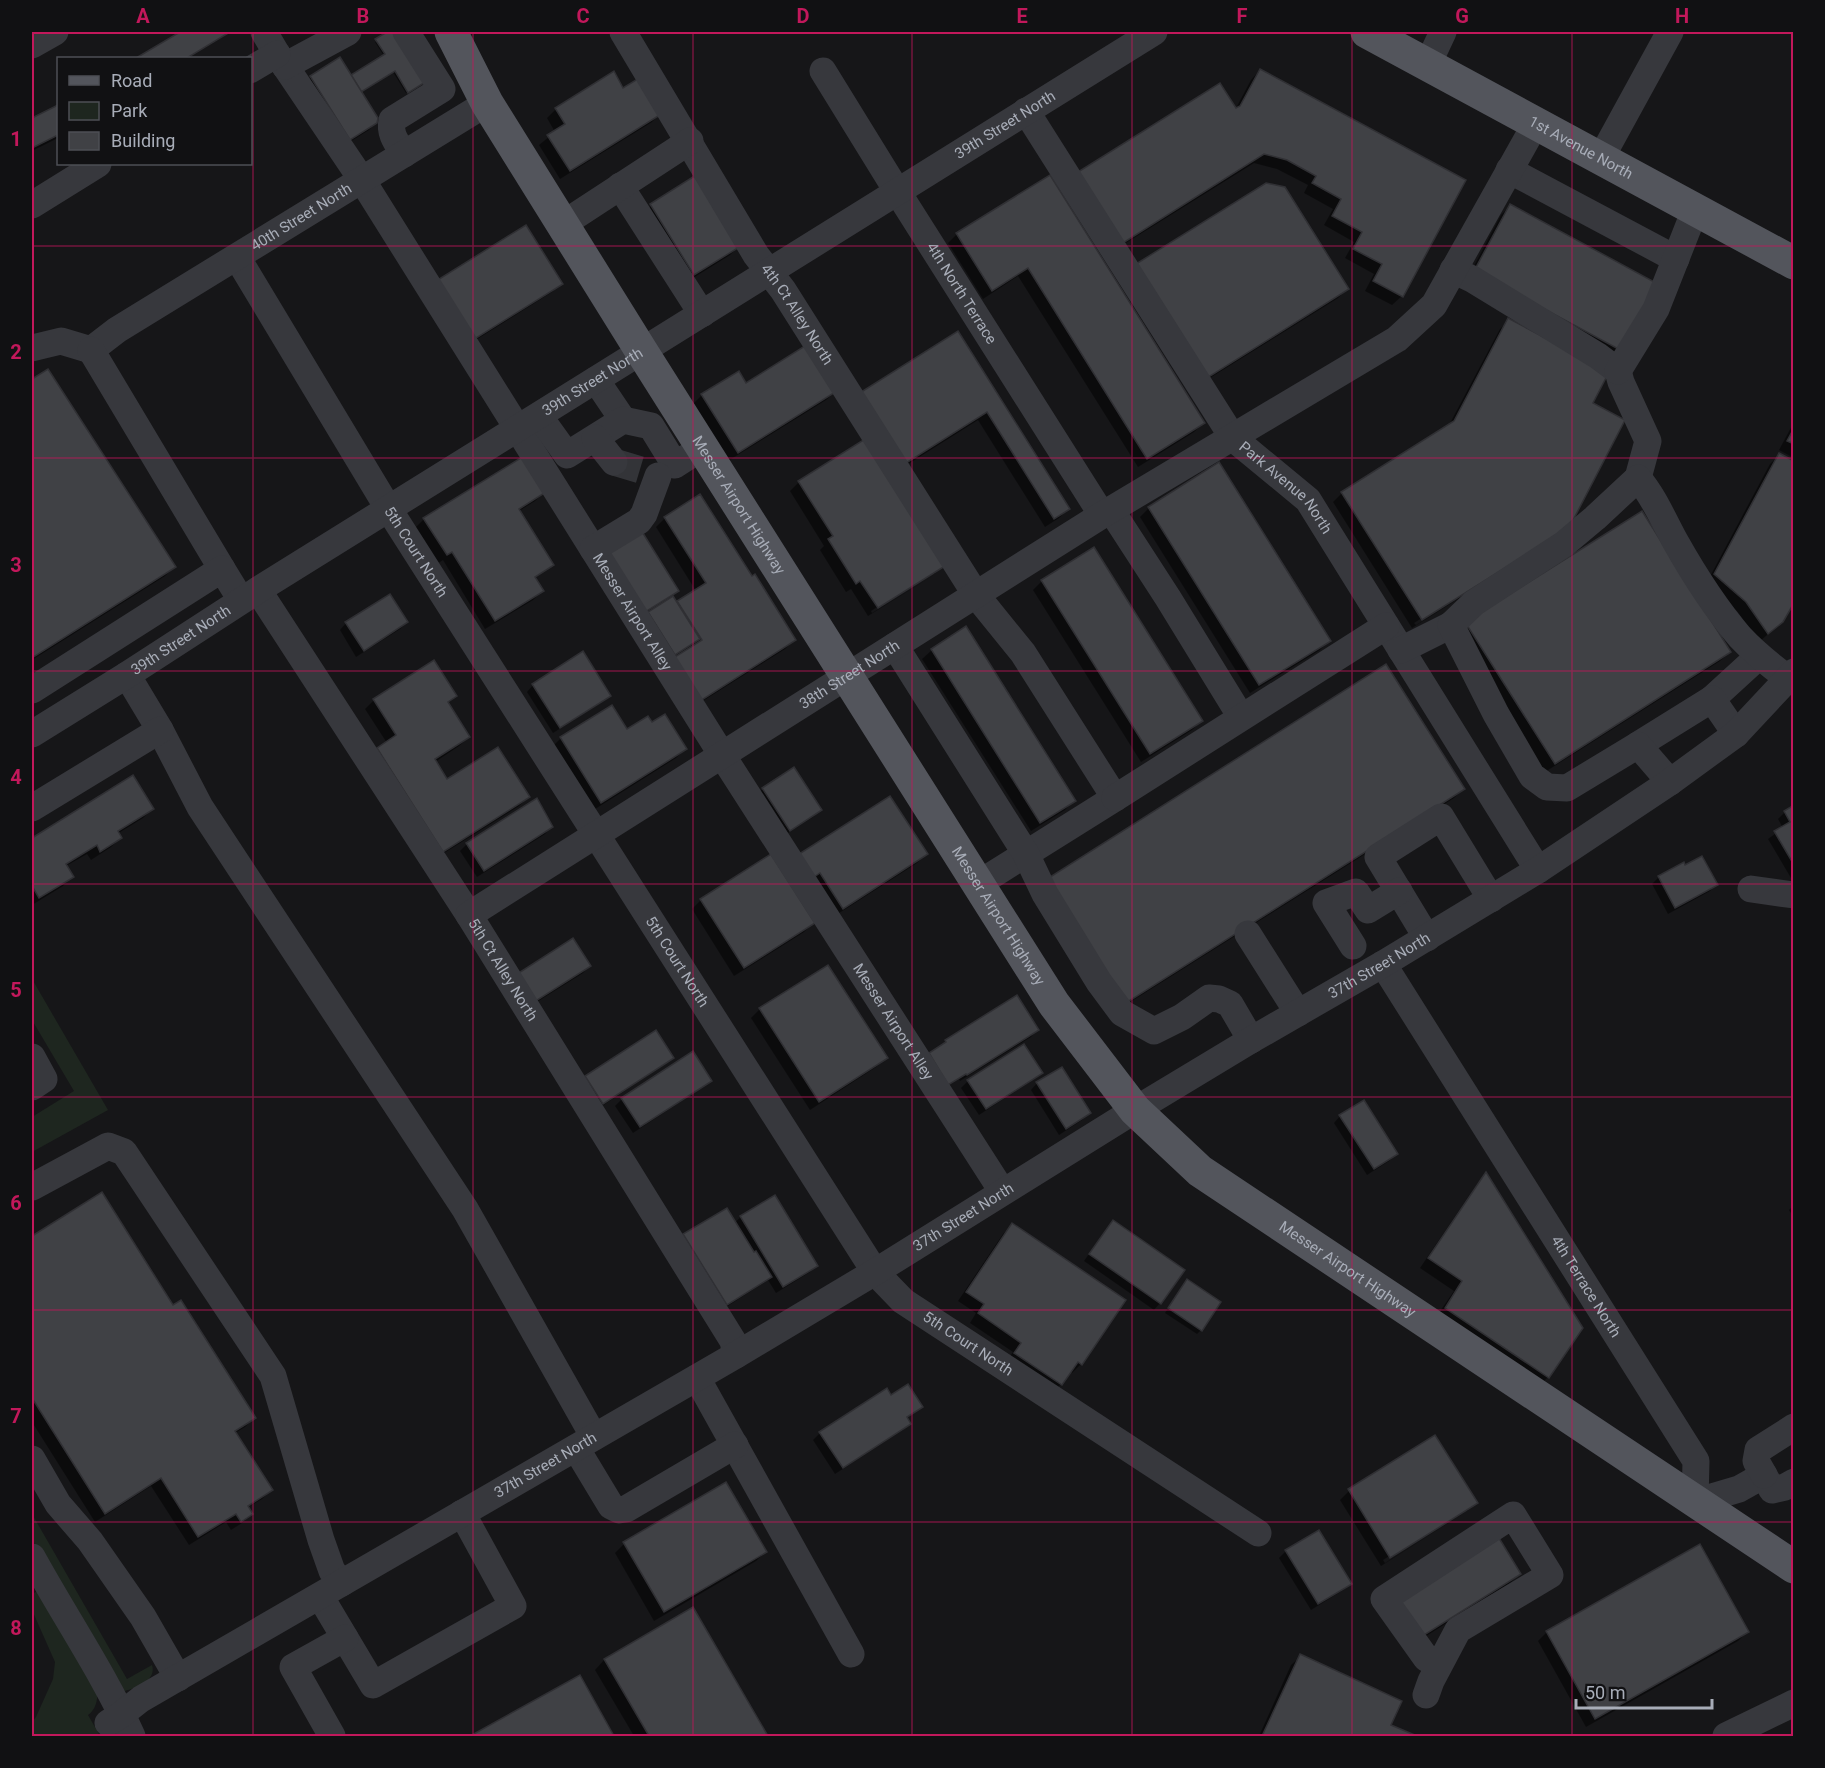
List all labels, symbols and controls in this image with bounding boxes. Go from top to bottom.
text: A [136,4,150,28]
text: B [357,4,369,28]
text: C [576,4,590,28]
text: D [797,4,810,28]
text: E [1016,4,1028,28]
text: F [1237,4,1248,28]
text: G [1455,4,1469,28]
text: H [1675,4,1689,28]
legend [57,57,252,165]
text: Road [111,70,152,91]
street label: 39th Street North [951,87,1059,163]
text: Park [111,100,148,121]
street label: 1st Avenue North [1526,112,1636,183]
text: 1 [10,127,22,151]
text: Building [111,130,175,151]
street label: 40th Street North [247,179,355,255]
street label: 4th North Terrace [923,239,1001,347]
street label: 4th Ct Alley North [757,260,837,368]
text: 2 [10,340,22,364]
street label: 39th Street North [539,344,646,420]
street label: Messer Airport Highway [688,432,789,578]
street label: Park Avenue North [1235,438,1336,537]
street label: 5th Court North [380,503,452,601]
street label: Messer Airport Alley [589,550,676,674]
text: 3 [10,553,22,577]
street label: 39th Street North [128,601,234,679]
street label: 38th Street North [796,636,903,713]
text: 4 [10,765,22,789]
street label: Messer Airport Highway [948,843,1049,989]
street label: 5th Court North [642,913,713,1010]
street label: 5th Ct Alley North [464,915,542,1025]
street label: 37th Street North [1325,929,1433,1003]
street label: Messer Airport Alley [849,960,937,1083]
text: 5 [10,978,22,1002]
street label: 37th Street North [910,1179,1017,1255]
text: 6 [10,1191,22,1215]
street label: Messer Airport Highway [1276,1217,1419,1321]
street label: 4th Terrace North [1547,1232,1625,1341]
street label: 5th Court North [920,1308,1017,1380]
text: 7 [10,1404,22,1428]
street label: 37th Street North [491,1429,600,1502]
text: 8 [10,1616,22,1640]
scale bar [1576,1672,1712,1710]
text: 50 m [1585,1682,1625,1703]

